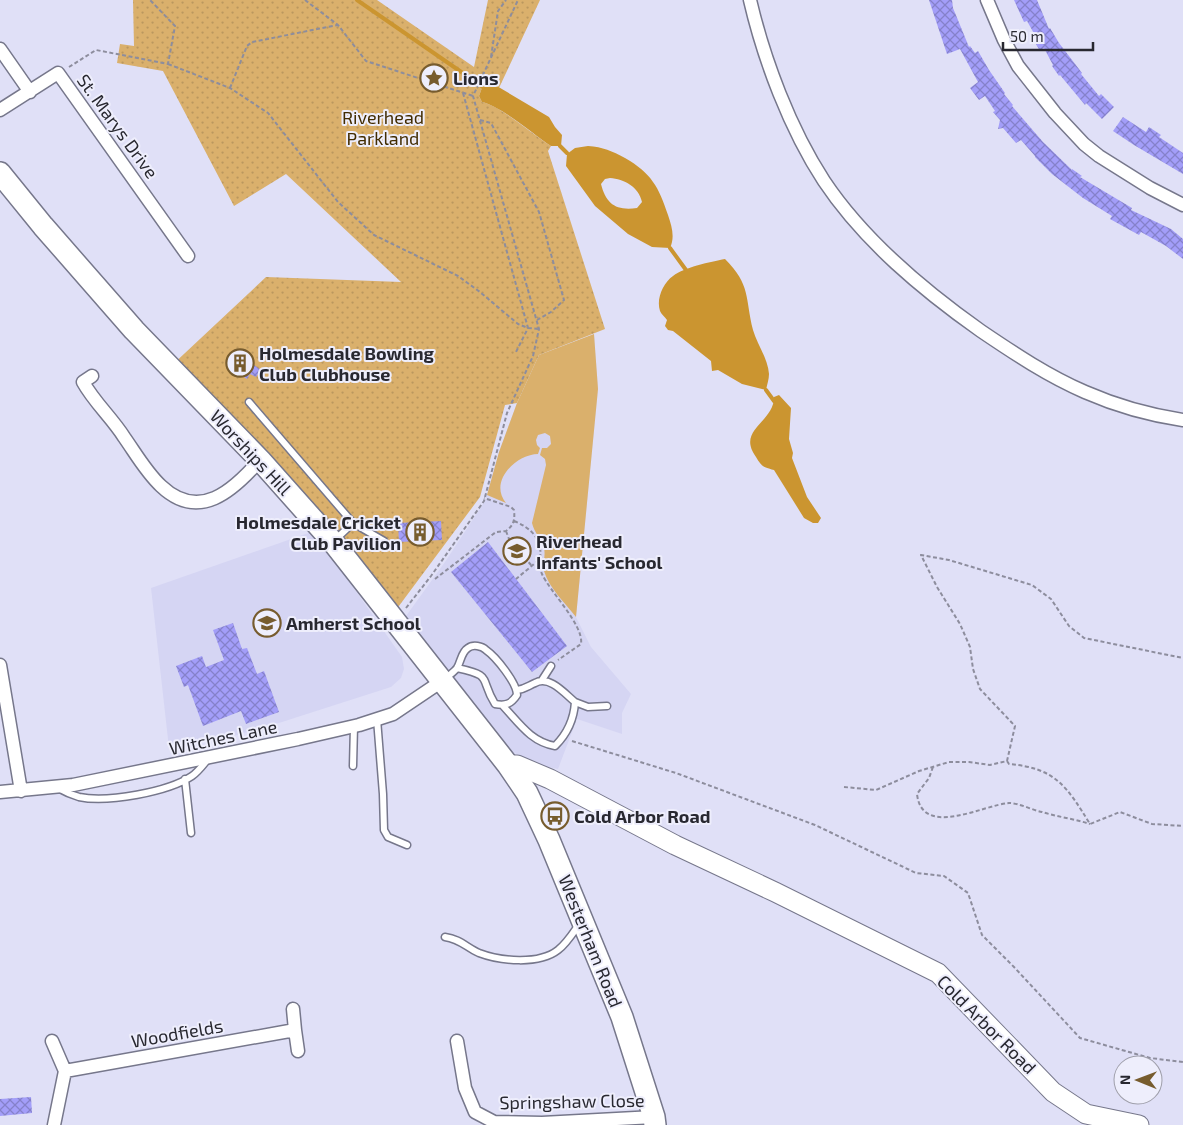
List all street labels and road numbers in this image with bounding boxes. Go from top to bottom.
street label: St. Marys Drive [73,70,163,182]
street label: Worships Hill [206,405,297,500]
street label: Witches Lane [167,715,279,759]
street label: Westerham Road [554,872,628,1010]
street label: Cold Arbor Road [933,970,1041,1078]
street label: Woodfields [129,1014,225,1052]
street label: Springshaw Close [499,1089,645,1113]

